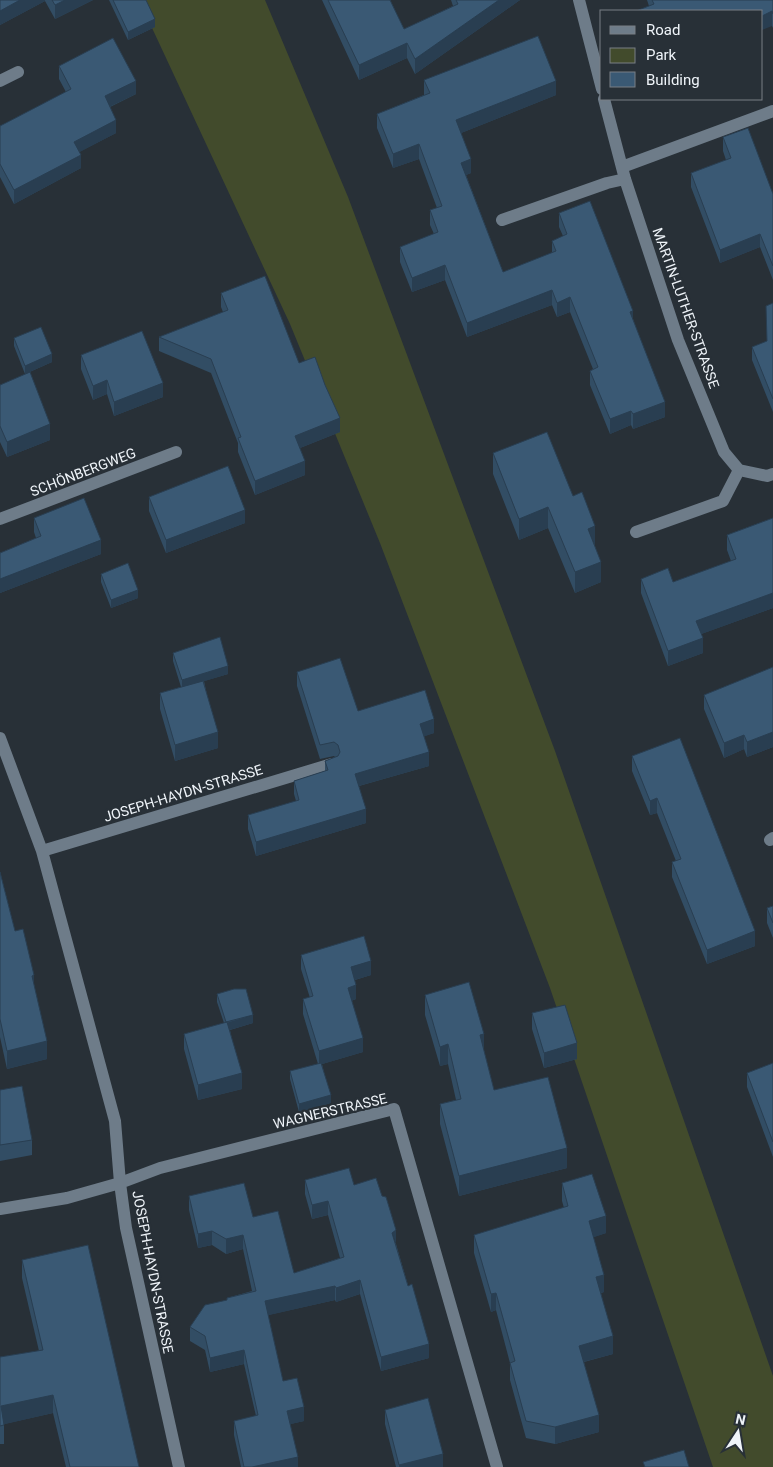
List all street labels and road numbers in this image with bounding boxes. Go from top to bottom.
street label: MARTIN-LUTHER-STRASSE [649,226,723,390]
street label: SCHÖNBERGWEG [28,444,138,500]
street label: JOSEPH-HAYDN-STRASSE [102,761,264,825]
street label: WAGNERSTRASSE [272,1090,388,1132]
street label: JOSEPH-HAYDN-STRASSE [129,1189,177,1355]

